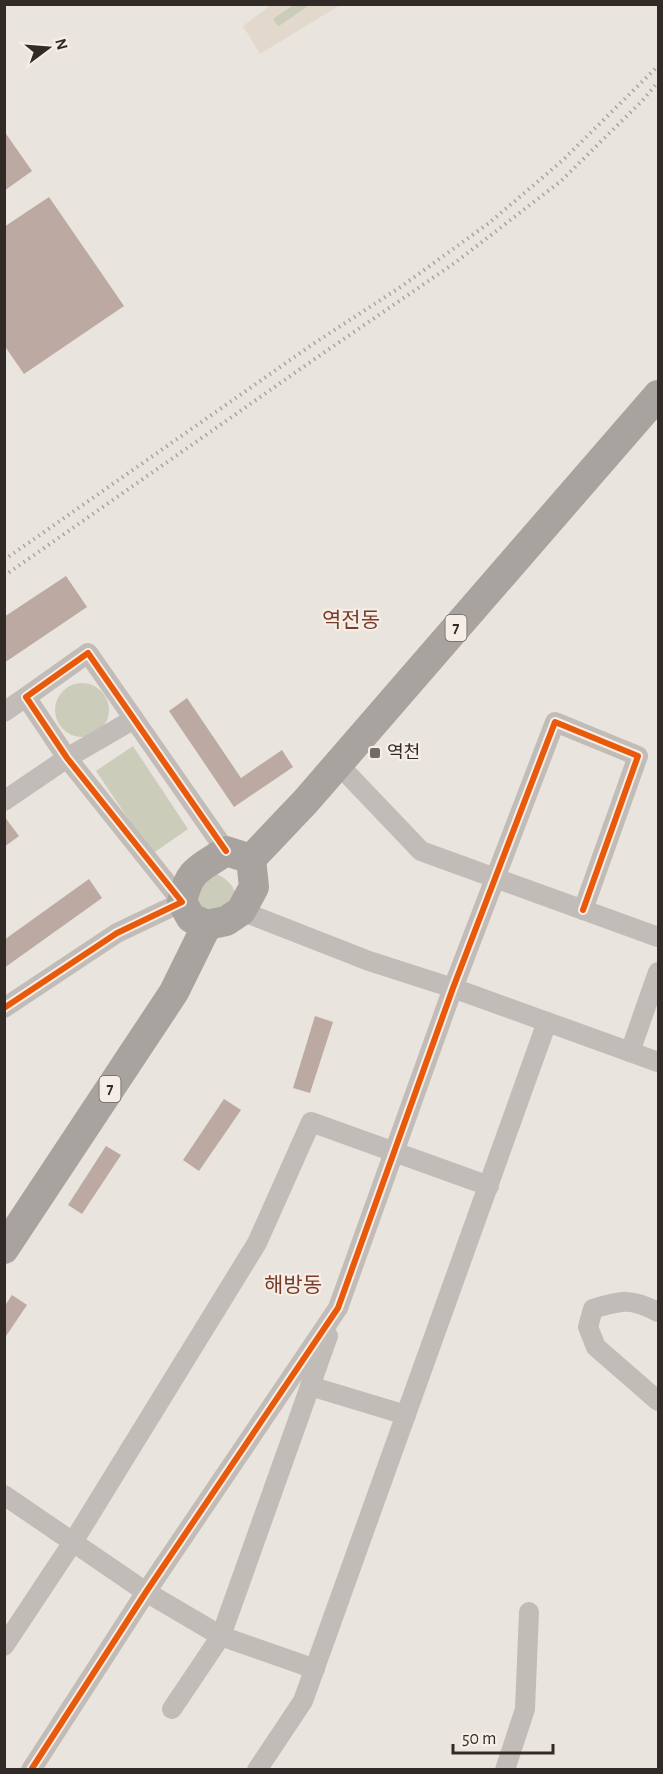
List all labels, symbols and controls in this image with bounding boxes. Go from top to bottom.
north arrow [18,18,78,78]
text: N [52,37,71,52]
district label: 역전동 [322,609,380,631]
road number: 7 [446,615,466,641]
place label: 역천 [387,743,420,762]
marker: 역천 [368,746,382,760]
road number: 7 [100,1076,120,1102]
district label: 해방동 [264,1274,322,1296]
scale bar [453,1717,554,1755]
text: 50 m [462,1730,496,1748]

